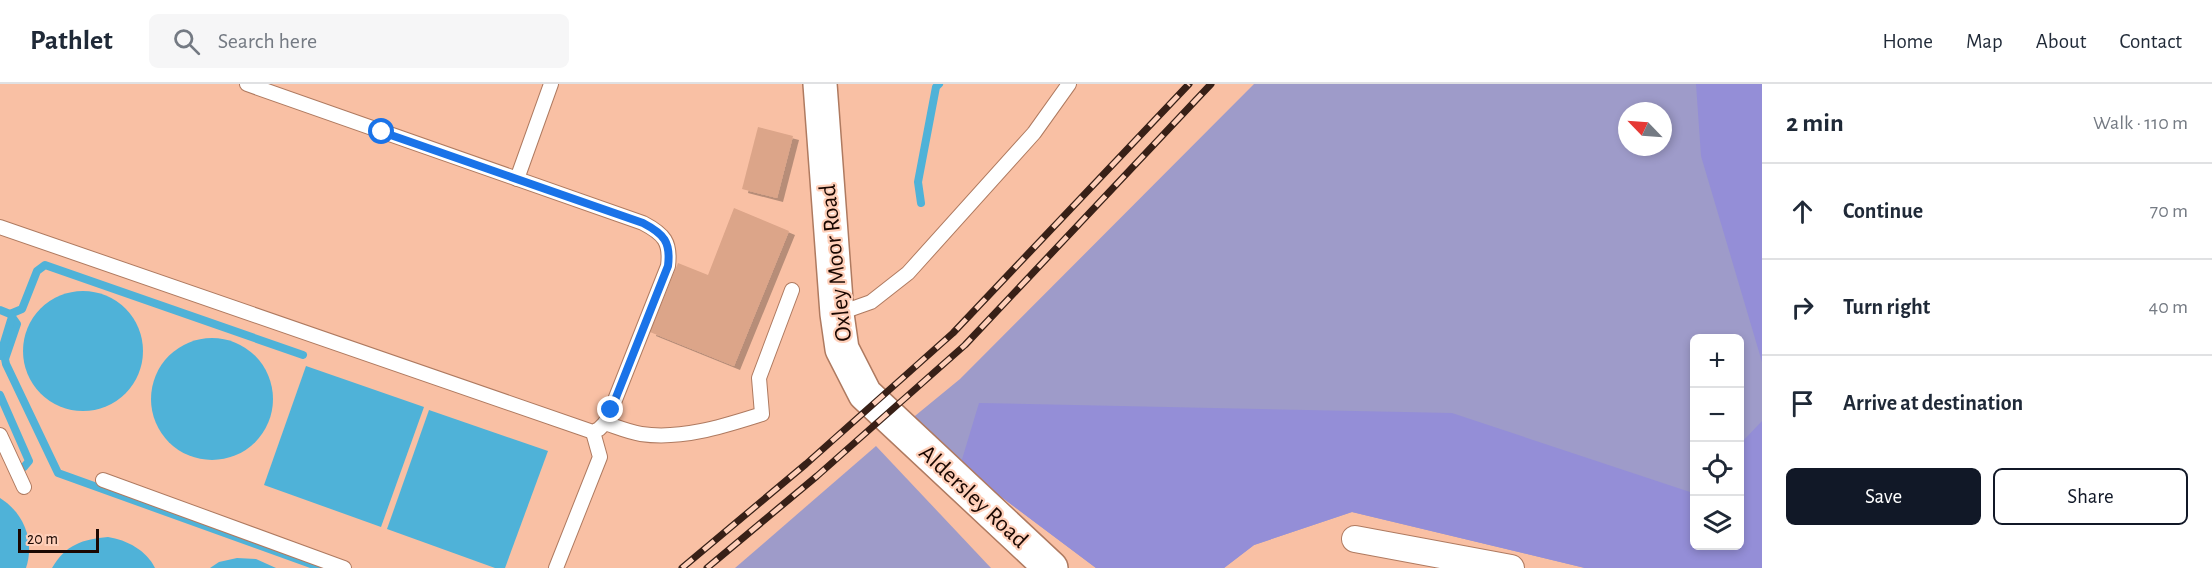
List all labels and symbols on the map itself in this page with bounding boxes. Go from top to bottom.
north arrow [1618,102,1672,156]
route start [368,118,394,144]
street label: Oxley Moor Road [816,183,856,343]
route end [597,396,623,422]
street label: Aldersley Road [914,441,1032,553]
scale bar [18,526,99,554]

